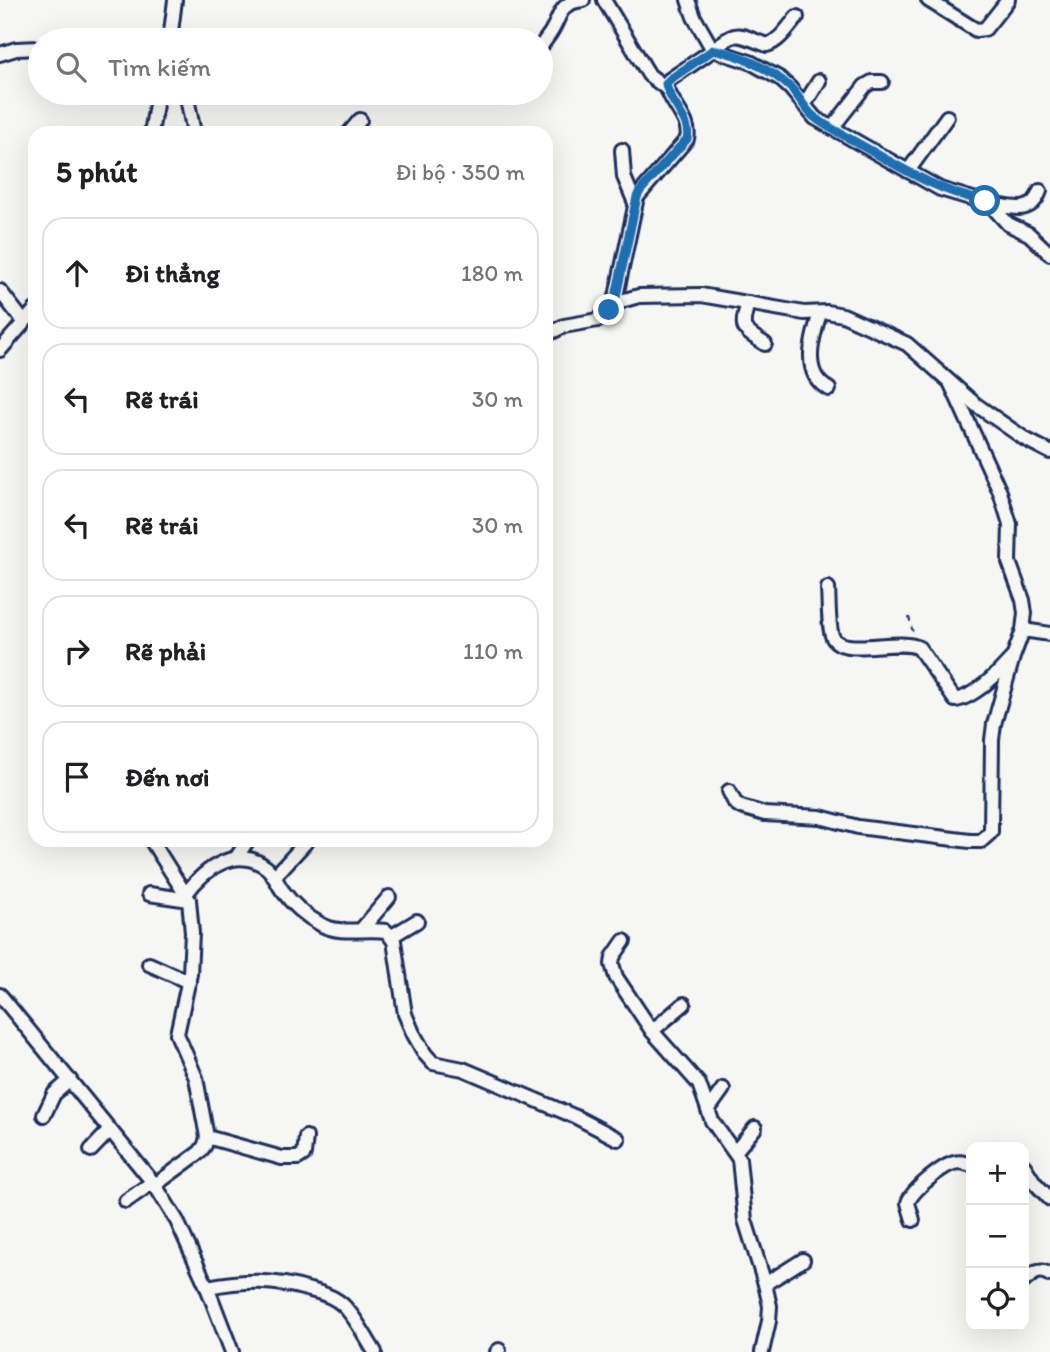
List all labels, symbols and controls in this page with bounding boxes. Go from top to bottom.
search box [28,28,553,105]
icon: search [52,48,90,86]
text: Tìm kiếm [108,51,211,83]
text: 5 phút [56,153,138,190]
text: Đi bộ · 350 m [395,158,525,186]
route start [969,185,1000,216]
icon: ahead [58,254,96,292]
text: Đi thẳng [125,257,220,289]
text: 180 m [461,259,523,287]
route end [593,294,624,325]
icon: left [58,380,96,418]
text: Rẽ trái [125,383,199,415]
text: 30 m [472,385,523,413]
icon: left [58,506,96,544]
text: Rẽ trái [125,509,199,541]
text: 30 m [472,511,523,539]
icon: right [58,632,96,670]
text: Rẽ phải [125,635,206,667]
text: 110 m [463,637,523,665]
icon: arrive [58,758,96,796]
text: Đến nơi [125,761,210,793]
map controls [966,1142,1029,1331]
button: + [966,1142,1029,1205]
button: − [966,1205,1029,1268]
button: locate [966,1268,1029,1331]

